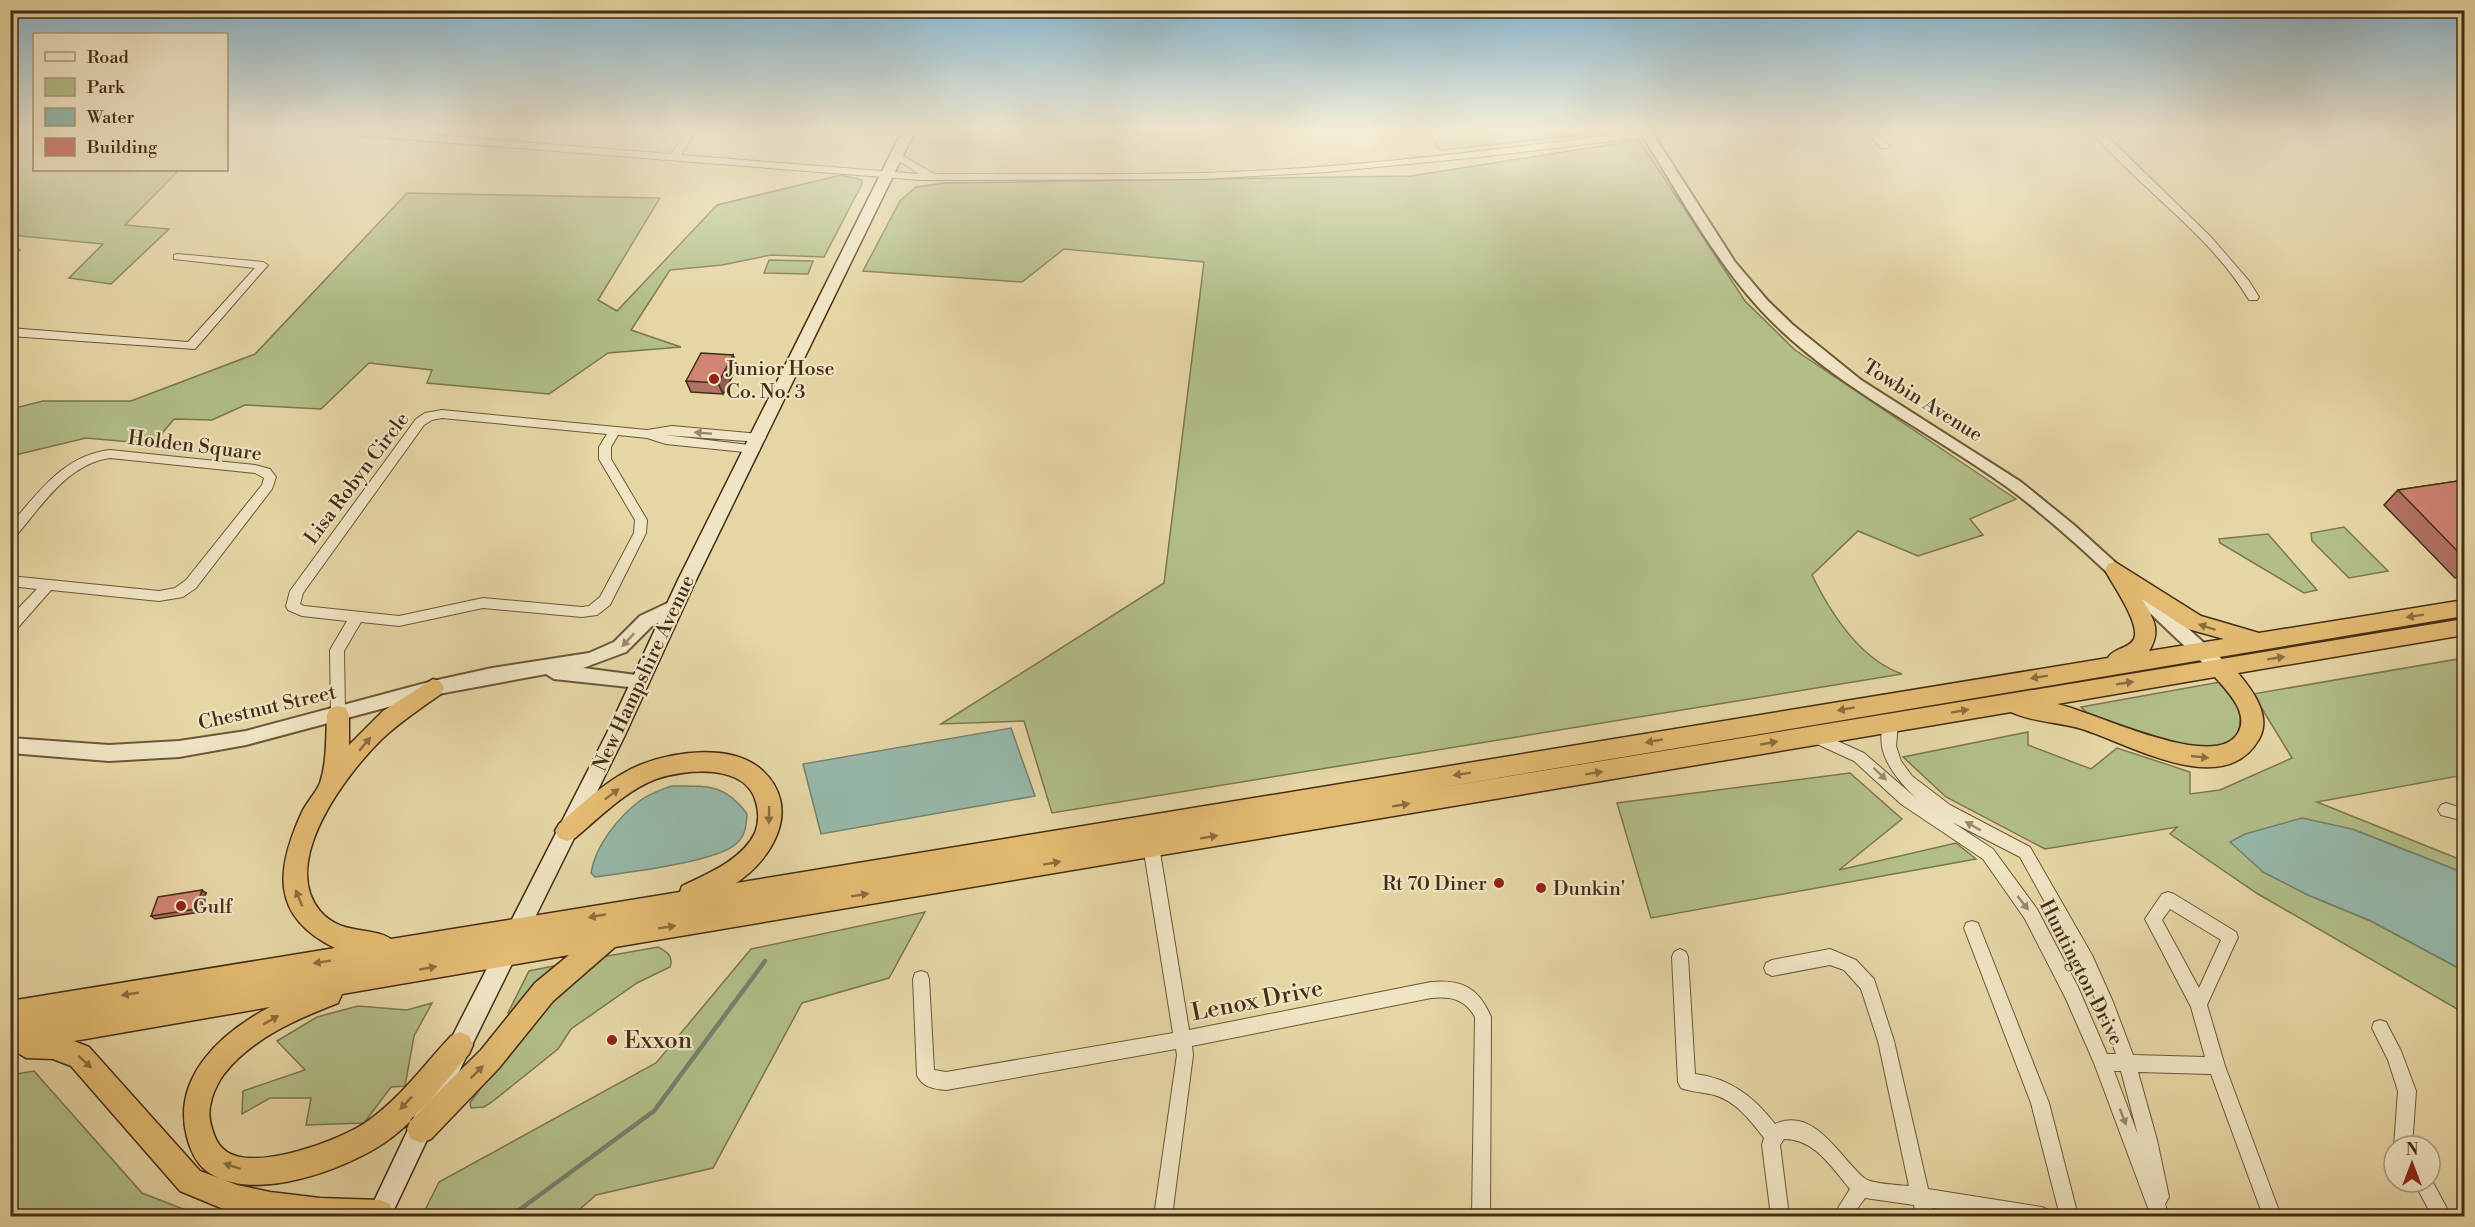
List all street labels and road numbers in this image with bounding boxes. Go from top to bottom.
street label: Towbin Avenue [1858,354,1987,448]
street label: Lisa Robyn Circle [299,408,415,550]
street label: Holden Square [126,426,263,467]
street label: New Hampshire Avenue [588,572,701,776]
street label: Chestnut Street [196,680,339,736]
street label: Huntington Drive [2033,896,2128,1050]
street label: Lenox Drive [1189,974,1326,1028]

